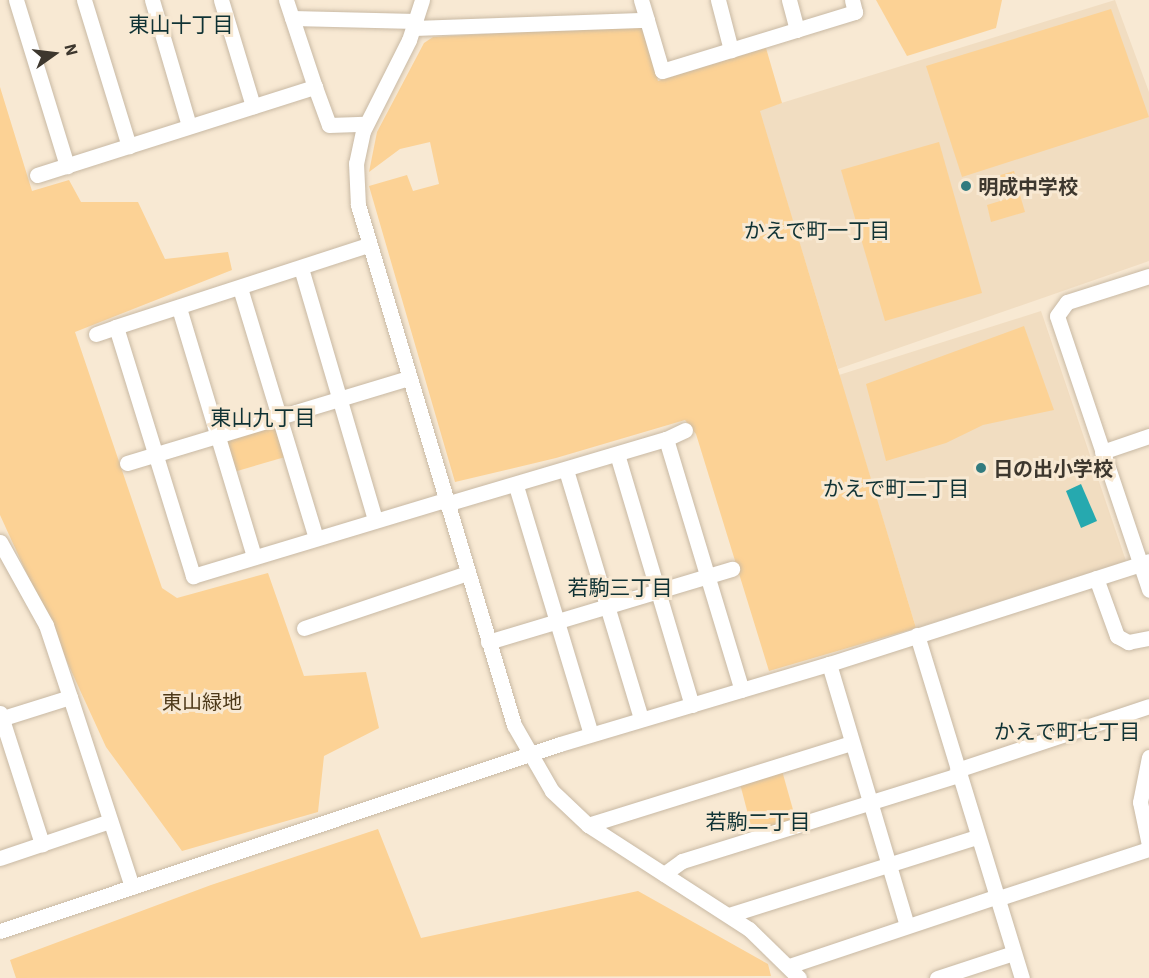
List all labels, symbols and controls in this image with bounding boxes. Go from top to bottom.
district label: 東山十丁目 [129,11,233,37]
north arrow [24,24,84,84]
text: N [60,42,83,58]
place label: 明成中学校 [978,174,1078,198]
marker: 明成中学校 [959,179,973,193]
district label: かえで町一丁目 [744,217,890,243]
district label: 東山九丁目 [211,404,315,430]
place label: 日の出小学校 [993,456,1113,480]
marker: 日の出小学校 [974,461,988,475]
district label: かえで町二丁目 [823,475,969,501]
district label: 若駒三丁目 [568,574,672,600]
park label: 東山緑地 [162,689,242,713]
district label: かえで町七丁目 [994,718,1140,744]
district label: 若駒二丁目 [706,808,810,834]

